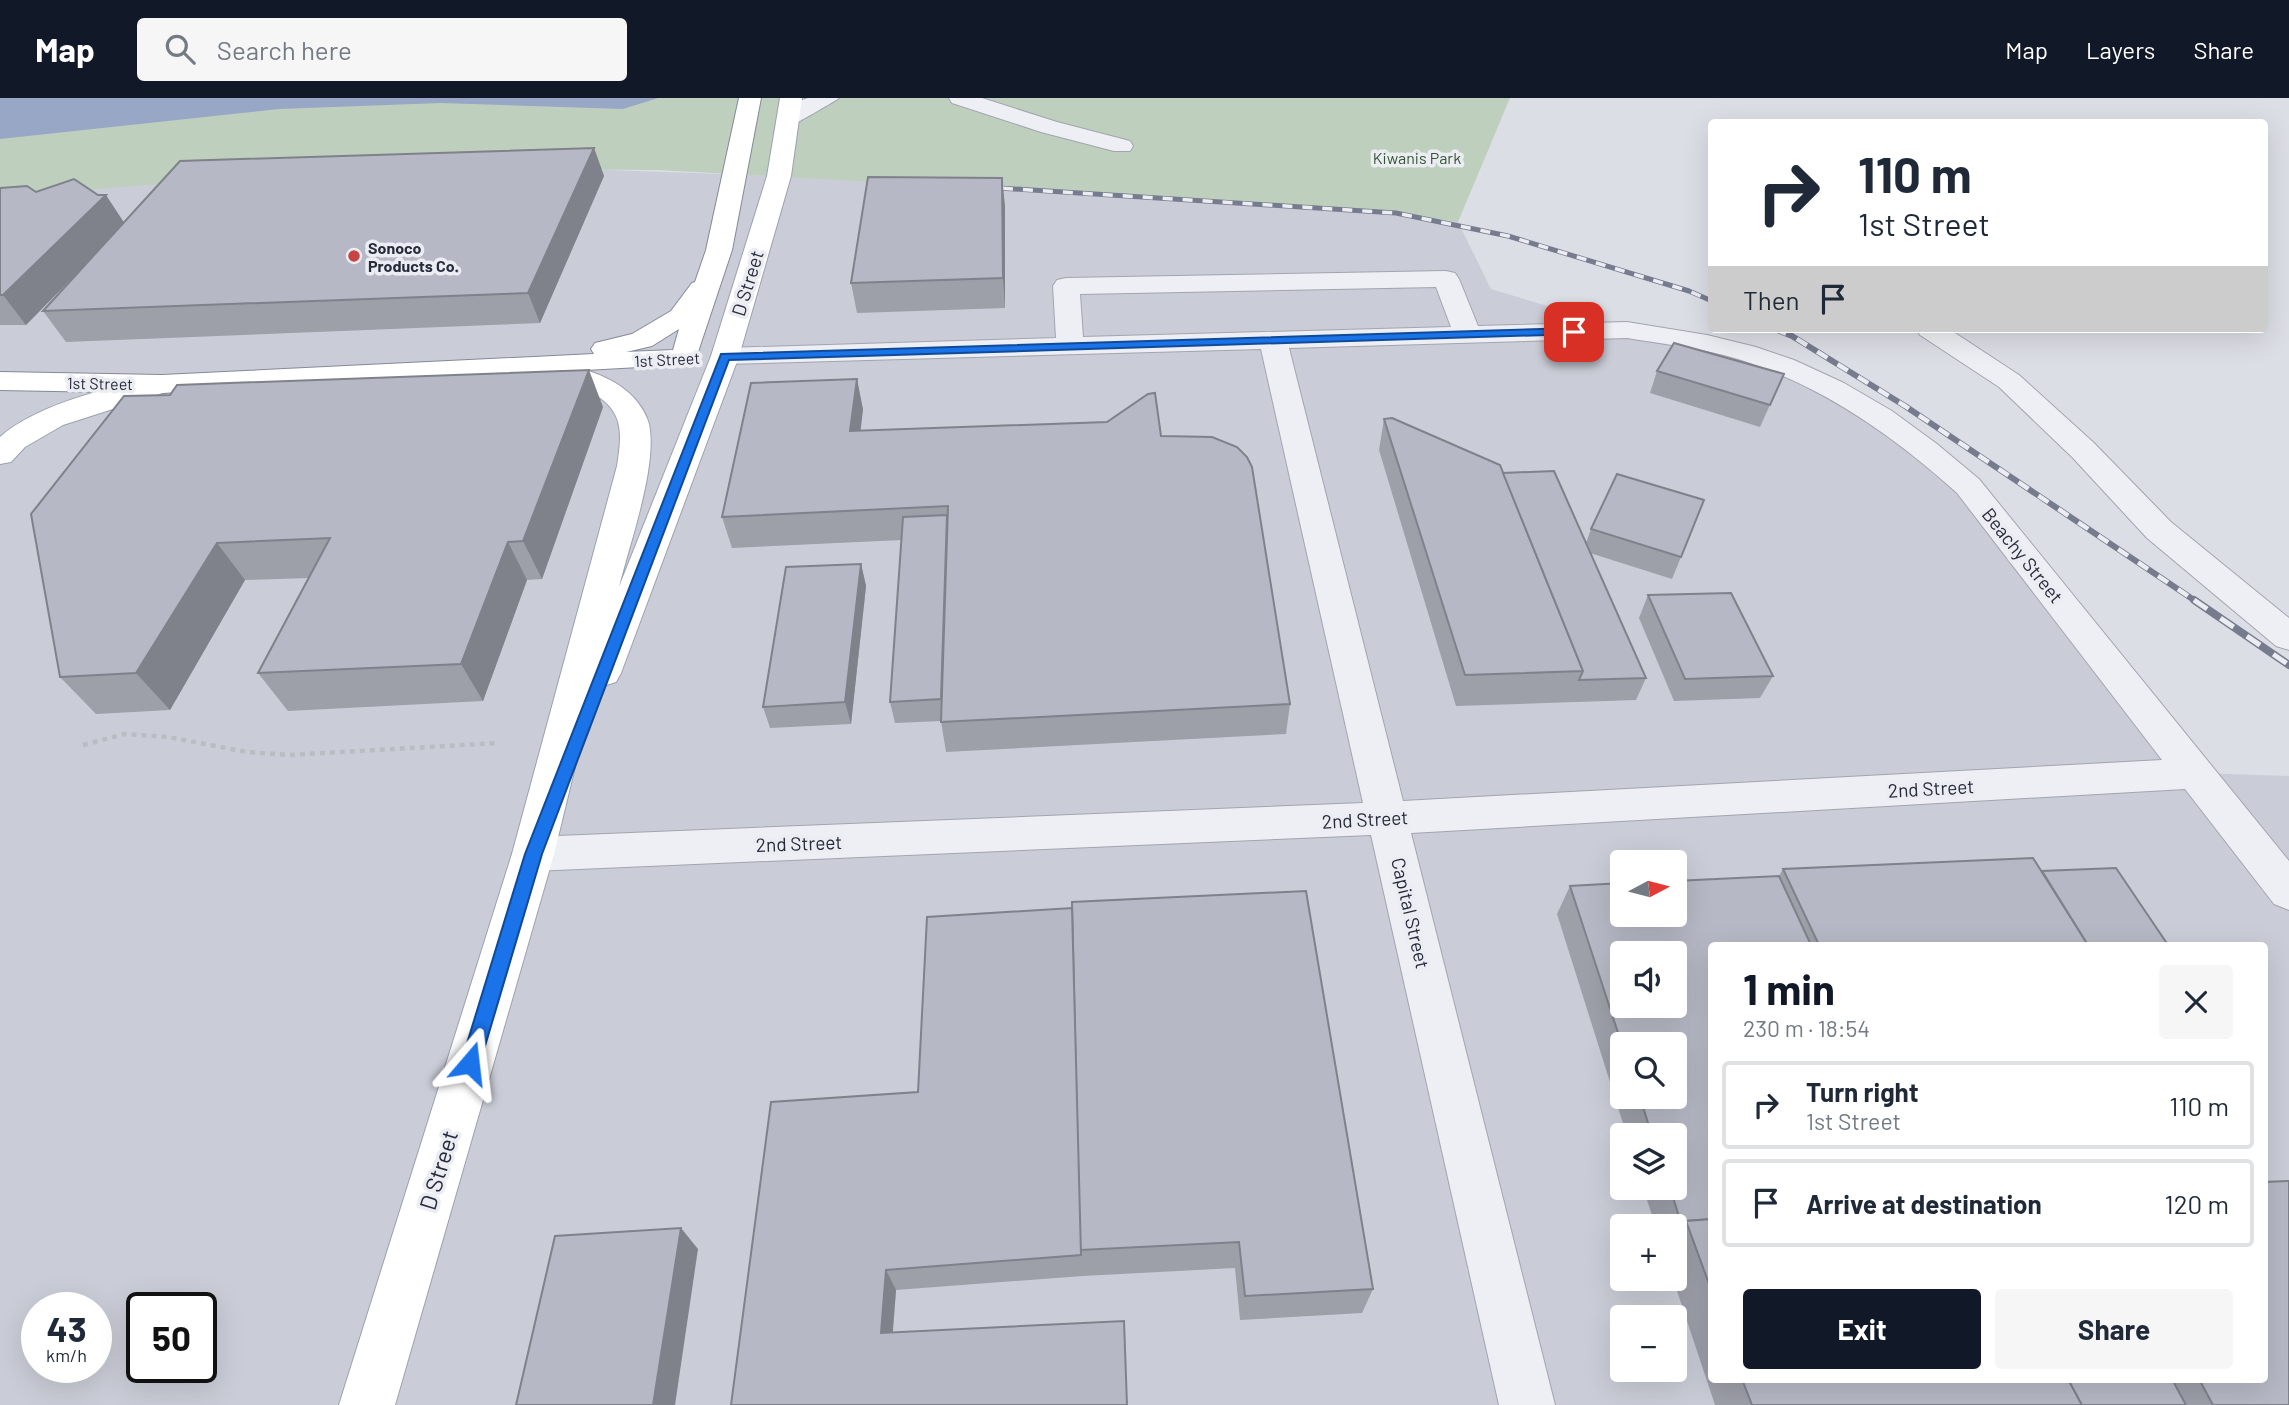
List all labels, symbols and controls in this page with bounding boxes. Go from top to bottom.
search box [137,18,627,81]
text: Map [35,29,95,69]
icon: search [161,30,199,68]
text: Search here [217,34,352,65]
text: Map [2005,35,2048,64]
text: Layers [2086,35,2155,64]
text: Share [2193,35,2254,64]
text: 110 m [1858,144,1972,203]
icon: right [1743,147,1834,238]
park label: Kiwanis Park [1373,148,1461,167]
text: 1st Street [1858,204,1990,242]
place label: Sonoco Products Co. [368,238,459,275]
street label: D Street [726,247,768,319]
marker: Sonoco Products Co. [346,248,362,264]
icon: arrive [1814,280,1852,318]
text: Then [1743,284,1800,315]
pin [1544,302,1604,362]
icon: arrive [1555,313,1593,351]
street label: 1st Street [634,348,700,370]
street label: 1st Street [67,373,133,393]
street label: Beachy Street [1978,503,2068,607]
street label: 2nd Street [1887,774,1975,802]
street label: 2nd Street [1321,805,1409,833]
street label: 2nd Street [755,830,843,856]
north arrow [1610,850,1687,928]
map controls [1610,850,1687,1382]
street label: Capital Street [1387,855,1435,971]
button: sound [1610,941,1687,1018]
text: 1 min [1743,963,1835,1013]
button: close [2159,965,2233,1039]
text: 230 m · 18:54 [1743,1014,1870,1042]
position arrow [433,1026,507,1100]
button: search [1610,1032,1687,1109]
text: Turn right [1806,1076,1919,1107]
icon: right [1747,1086,1785,1124]
text: 110 m [2169,1090,2229,1121]
text: 1st Street [1806,1107,1901,1135]
button: layers [1610,1123,1687,1200]
street label: D Street [413,1127,463,1213]
icon: arrive [1747,1184,1785,1222]
text: Arrive at destination [1806,1188,2042,1219]
text: 120 m [2165,1188,2229,1219]
button: + [1610,1214,1687,1291]
button: Exit [1743,1289,1981,1369]
button: Share [1995,1289,2233,1369]
speed limit sign: 50 [126,1292,217,1383]
button: − [1610,1305,1687,1382]
text: 43 [46,1307,87,1349]
text: km/h [46,1344,87,1366]

